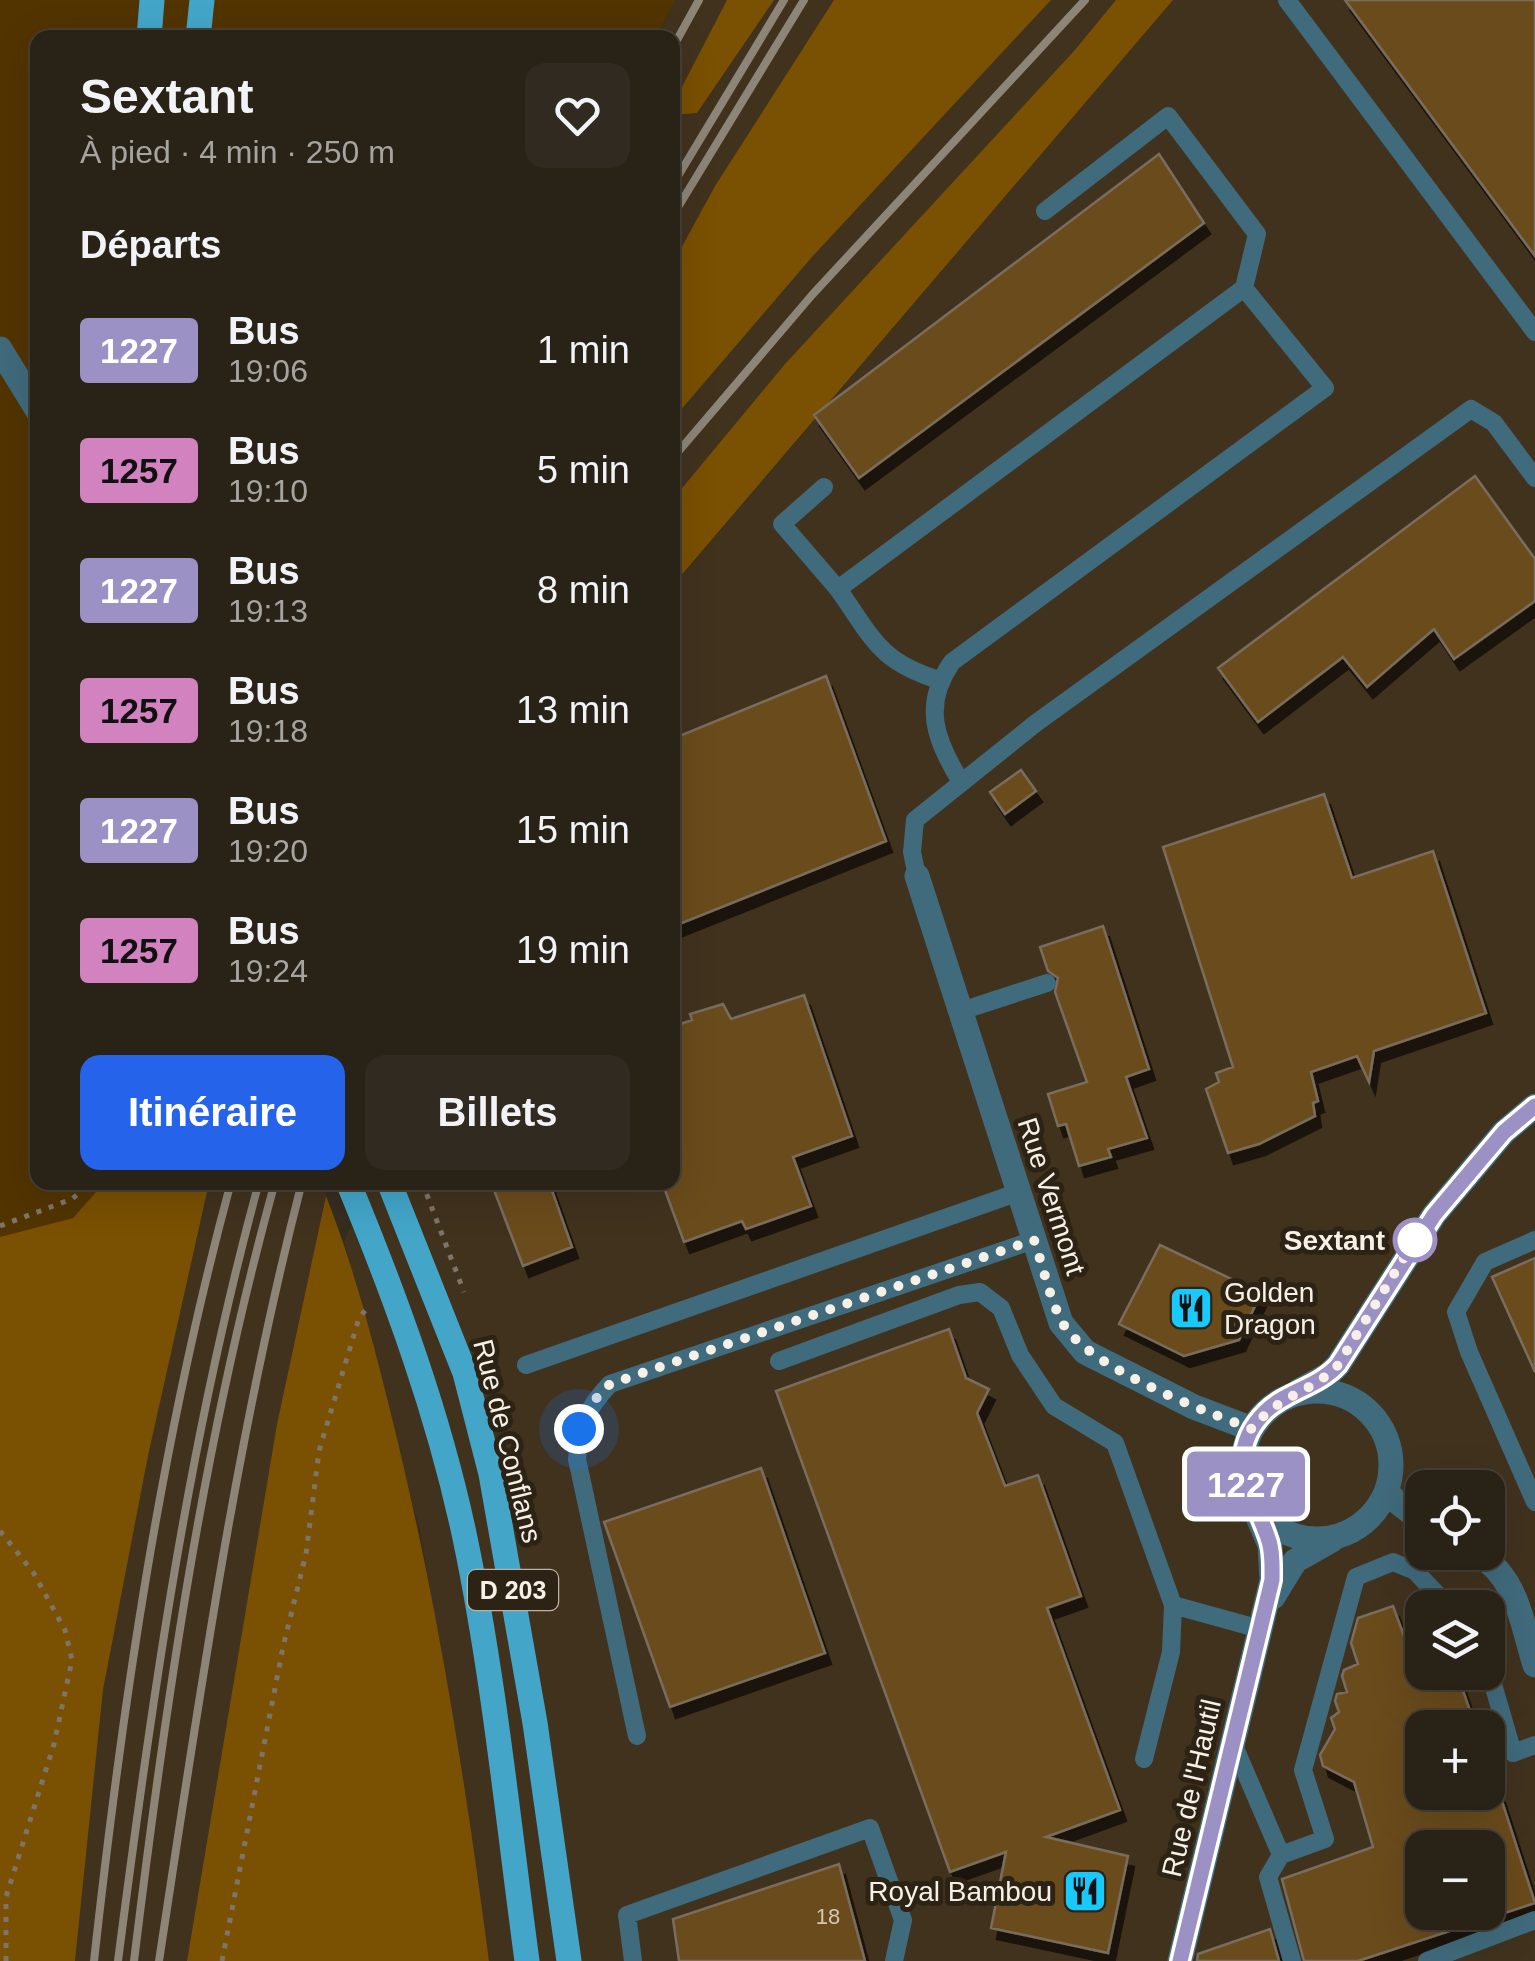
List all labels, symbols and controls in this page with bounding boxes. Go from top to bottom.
button: heart [525,63,630,168]
text: Sextant [80,70,253,123]
text: À pied · 4 min · 250 m [80,134,395,170]
text: Départs [80,224,222,266]
text: Bus [228,310,300,352]
text: 1 min [537,329,630,371]
text: 1227 [100,331,178,370]
text: 19:06 [228,353,308,389]
text: Bus [228,430,300,472]
text: 5 min [537,449,630,491]
text: 1257 [100,451,178,490]
text: 19:10 [228,473,308,509]
text: Bus [228,550,300,592]
text: 8 min [537,569,630,611]
text: 1227 [100,571,178,610]
text: 19:13 [228,593,308,629]
text: Bus [228,670,300,712]
text: 13 min [516,689,630,731]
text: 1257 [100,691,178,730]
text: 19:18 [228,713,308,749]
text: Bus [228,790,300,832]
text: 15 min [516,809,630,851]
text: 1227 [100,811,178,850]
text: 19:20 [228,833,308,869]
text: Bus [228,910,300,952]
text: 19 min [516,929,630,971]
text: 1257 [100,931,178,970]
text: 19:24 [228,953,308,989]
button: Itinéraire [80,1055,345,1170]
button: Billets [365,1055,630,1170]
street label: Rue Vermont [1012,1114,1092,1279]
marker: Sextant [1394,1219,1436,1261]
place label: Sextant [1284,1225,1385,1256]
place label: Golden Dragon [1224,1277,1316,1340]
restaurant icon: Golden Dragon [1168,1285,1214,1331]
street label: Rue de Conflans [467,1336,548,1546]
your location [554,1404,604,1454]
line badge: 1227 [1176,1452,1316,1516]
text: 1227 [1207,1465,1285,1504]
map controls [1405,1470,1505,1930]
button: locate [1405,1470,1505,1570]
road number: D 203 [468,1570,558,1610]
button: layers [1405,1590,1505,1690]
street label: Rue de l'Hautil [1156,1696,1227,1880]
button: + [1405,1710,1505,1810]
button: − [1405,1830,1505,1930]
restaurant icon: Royal Bambou [1062,1868,1108,1914]
place label: Royal Bambou [868,1876,1052,1907]
house number: 18 [816,1904,840,1929]

